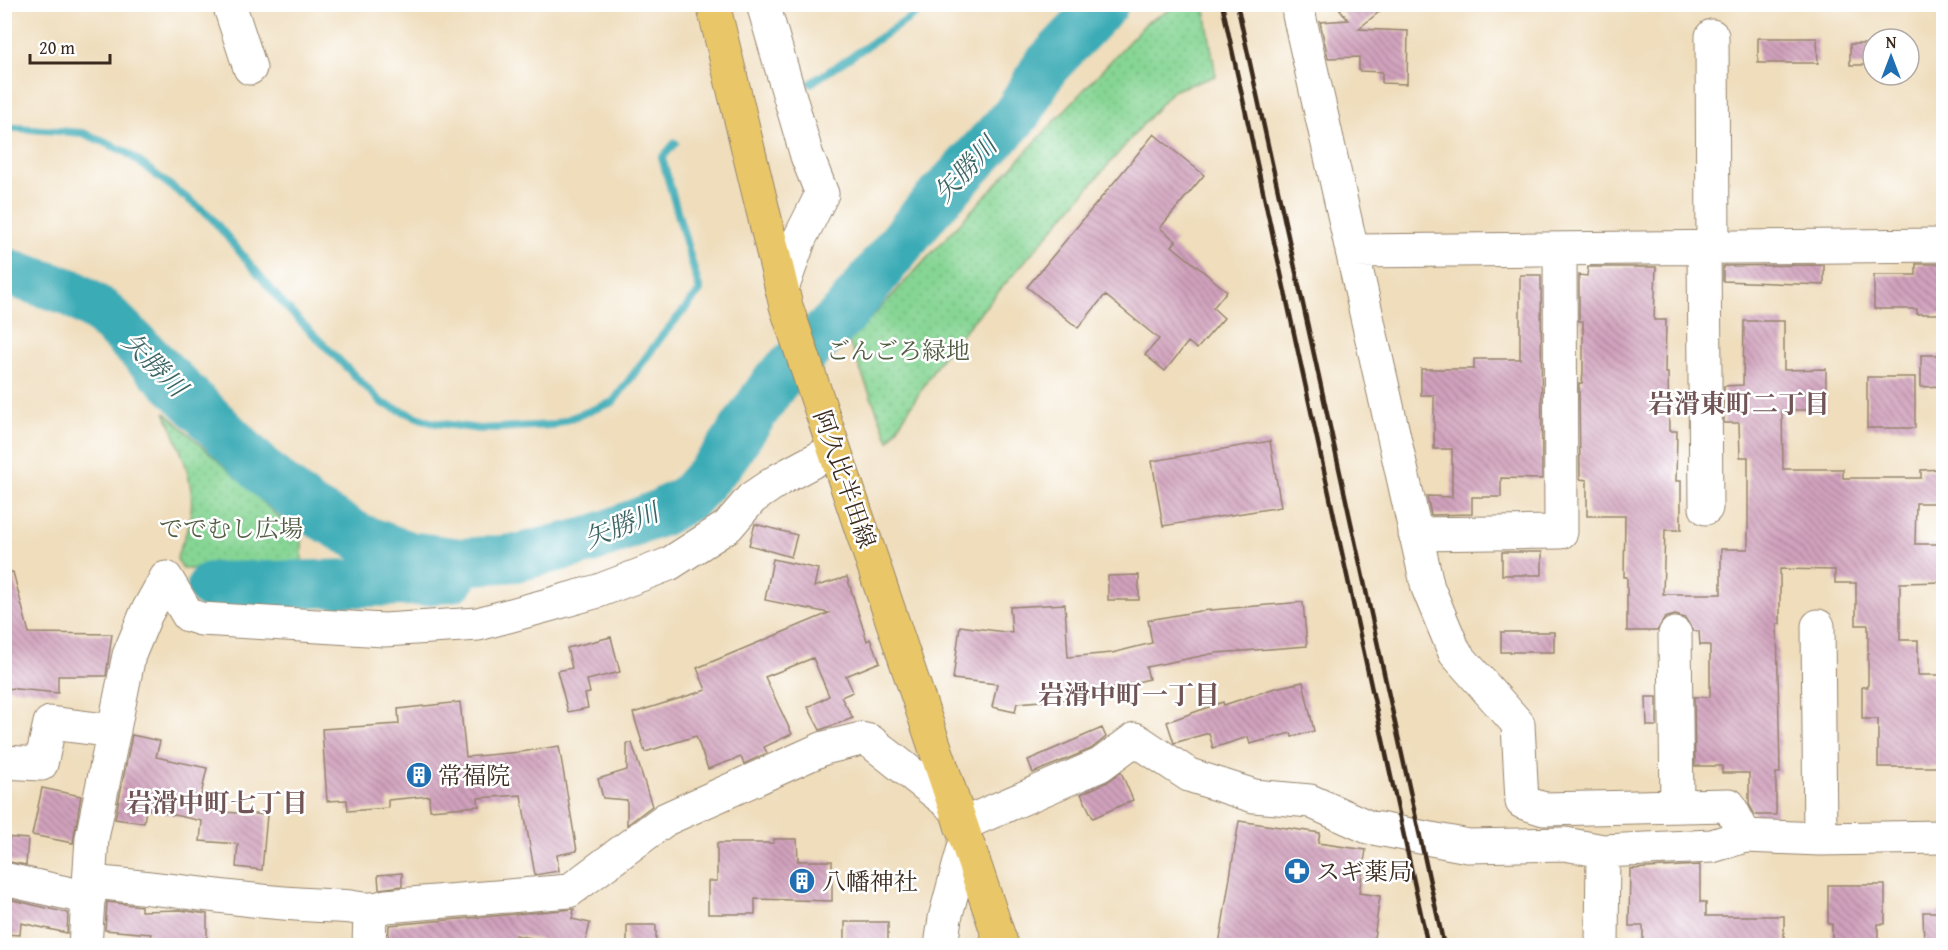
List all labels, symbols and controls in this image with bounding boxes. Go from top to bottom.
scale bar [30,27,110,65]
north arrow [1861,27,1921,87]
text: N [1886,30,1897,54]
text: 20 m [39,34,75,61]
water label: 矢勝川 [924,125,1008,211]
water label: 矢勝川 [114,323,198,407]
park label: ごんごろ緑地 [826,333,970,368]
district label: 岩滑東町二丁目 [1648,384,1830,423]
street label: 阿久比半田線 [805,405,885,553]
water label: 矢勝川 [578,491,667,558]
park label: ででむし広場 [159,511,303,546]
district label: 岩滑中町一丁目 [1038,675,1220,714]
place label: 常福院 [438,758,510,793]
building icon: 常福院 [404,760,434,790]
district label: 岩滑中町七丁目 [126,783,308,822]
place label: スギ薬局 [1316,854,1412,889]
pharmacy icon: スギ薬局 [1282,856,1312,886]
place label: 八幡神社 [822,864,918,899]
building icon: 八幡神社 [787,866,817,896]

